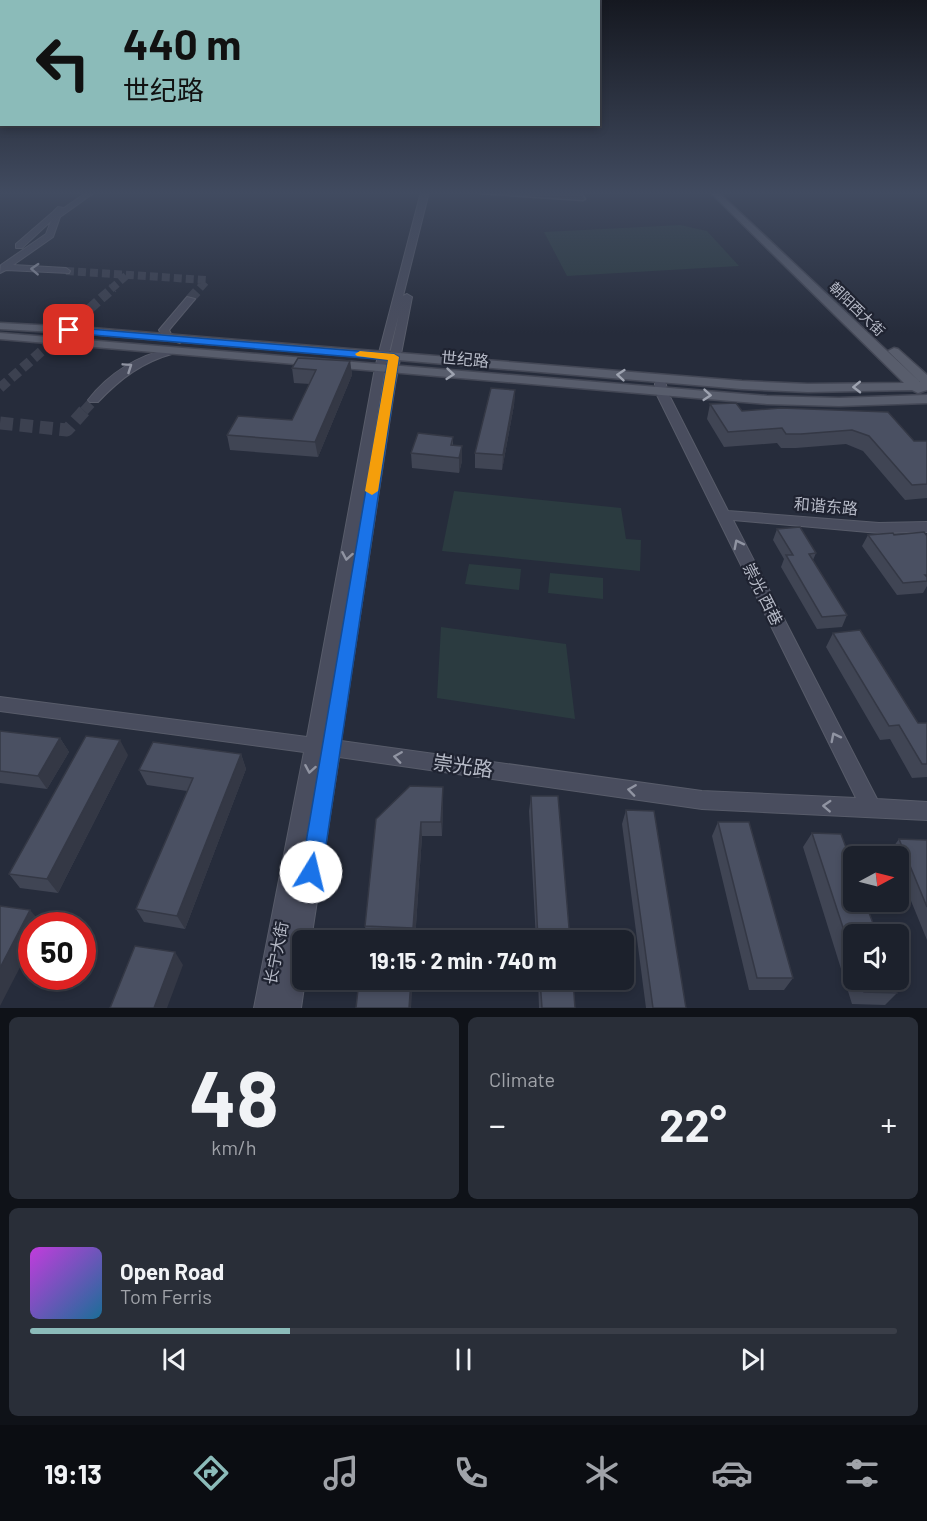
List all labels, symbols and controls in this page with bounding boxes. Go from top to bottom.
text: 440 m [123,18,241,68]
icon: left [24,24,102,102]
text: 世纪路 [123,73,204,105]
one-way arrow [31,263,40,276]
street label: 朝阳西大街 [826,278,888,339]
pin [43,304,94,355]
icon: arrive [52,313,85,346]
street label: 世纪路 [440,347,490,370]
one-way arrow [121,364,132,375]
one-way arrow [445,367,454,380]
one-way arrow [616,369,625,382]
one-way arrow [853,381,862,394]
one-way arrow [702,388,711,401]
street label: 和谐东路 [793,493,859,518]
one-way arrow [733,540,745,551]
one-way arrow [341,551,354,561]
street label: 崇光 西巷 [740,560,787,628]
one-way arrow [831,733,842,743]
street label: 崇光路 [432,749,495,781]
one-way arrow [393,751,402,763]
one-way arrow [305,765,317,774]
one-way arrow [628,784,637,796]
one-way arrow [822,799,831,812]
position arrow [279,840,343,904]
north arrow [843,846,909,912]
map controls [843,846,909,990]
speed limit sign: 50 [18,912,96,990]
street label: 长宁大街 [260,920,291,986]
button: sound [843,924,909,990]
text: 19:15 · 2 min · 740 m [369,947,557,973]
text: 48 [189,1049,279,1143]
text: Climate [489,1067,555,1091]
text: 22° [659,1097,727,1151]
text: − [489,1104,506,1144]
text: + [880,1104,897,1144]
text: km/h [211,1135,257,1159]
text: Open Road [120,1258,224,1284]
text: Tom Ferris [120,1284,212,1308]
icon: previous [158,1343,191,1376]
icon: pause [447,1343,480,1376]
icon: next [736,1343,769,1376]
icon: directions [190,1452,232,1494]
icon: music [320,1452,362,1494]
icon: phone [450,1452,492,1494]
icon: climate [581,1452,623,1494]
icon: car [711,1452,753,1494]
icon: filters [841,1452,883,1494]
text: 19:13 [44,1457,102,1489]

